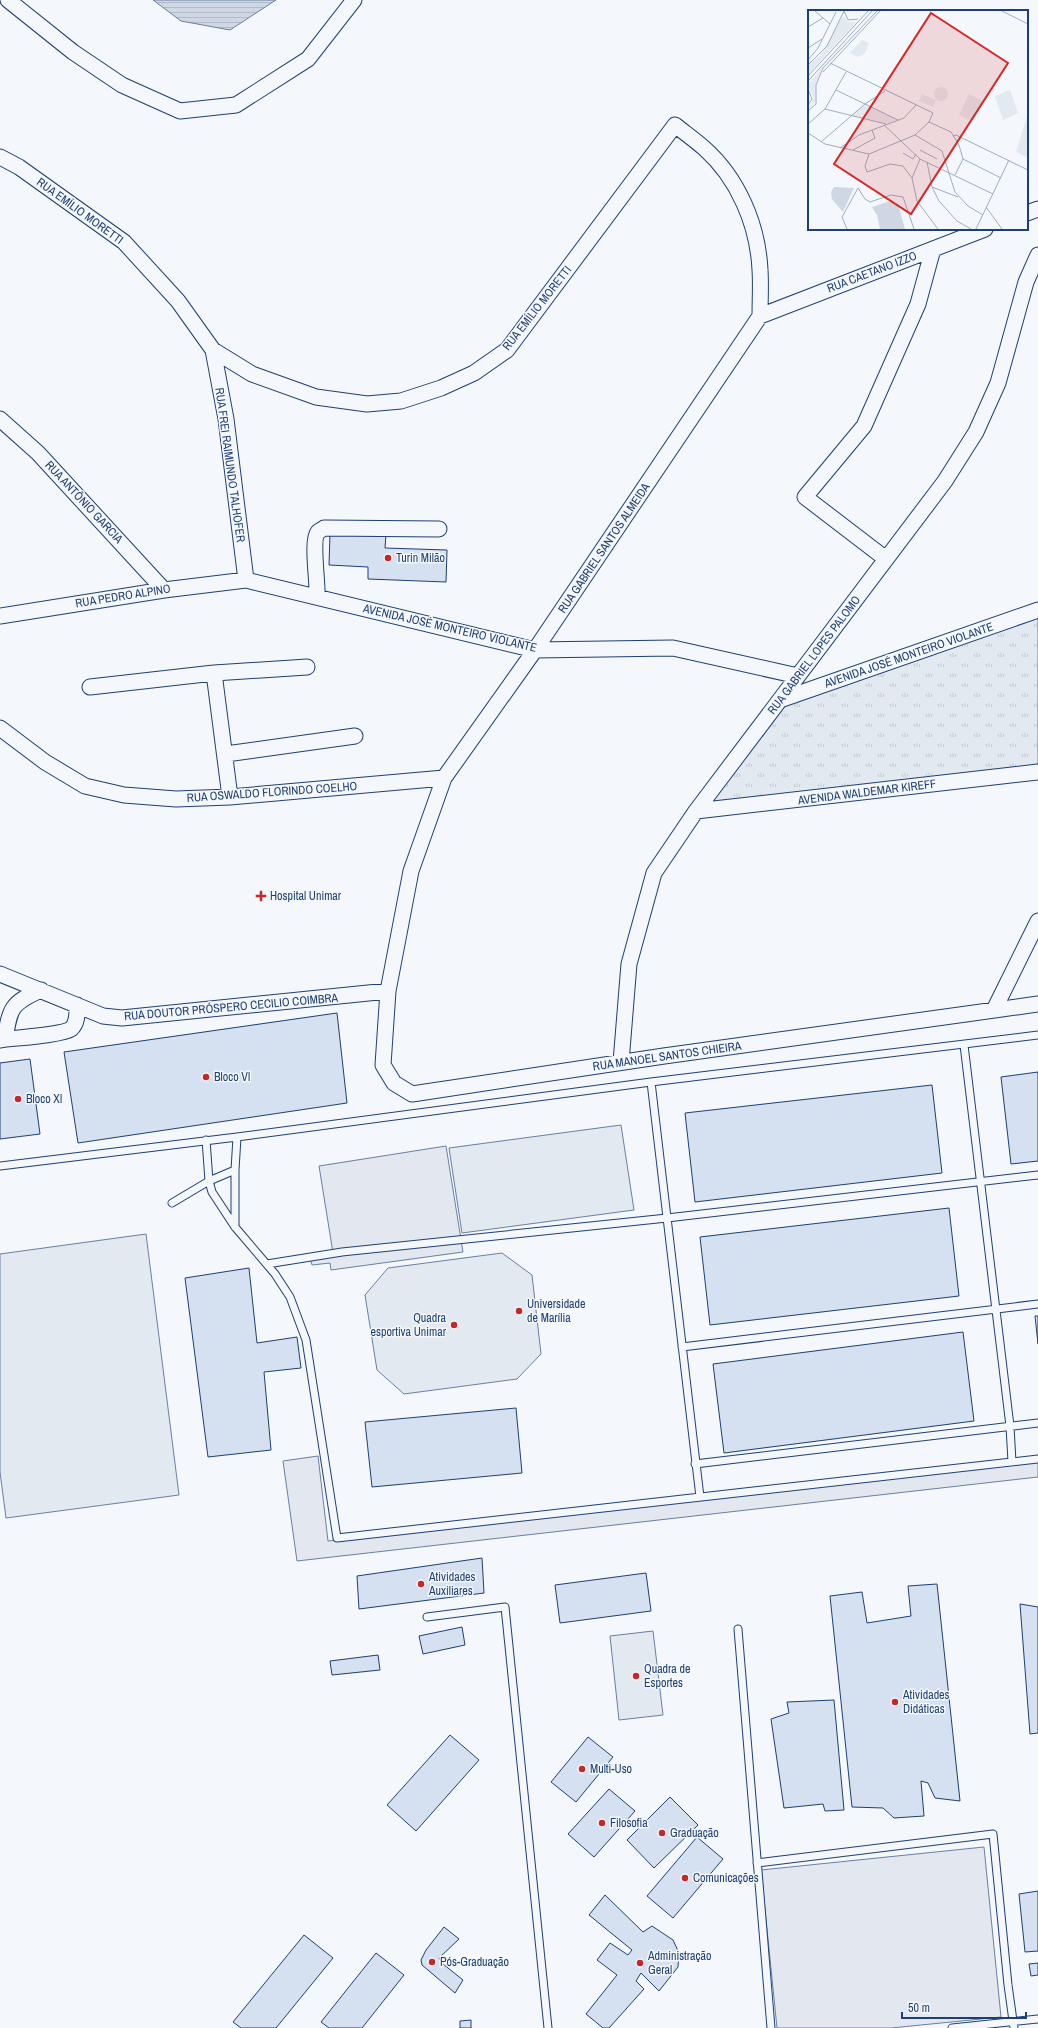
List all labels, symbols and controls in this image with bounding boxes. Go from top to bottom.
inset map [808,10,1028,230]
street label: RUA EMÍLIO MORETTI [33,174,127,248]
street label: RUA CAETANO IZZO [825,247,920,296]
street label: RUA EMÍLIO MORETTI [499,262,575,354]
street label: RUA FREI RAIMUNDO TALHOFER [211,387,249,543]
street label: RUA ANTÔNIO GARCIA [41,457,127,547]
street label: RUA GABRIEL SANTOS ALMEIDA [554,479,654,616]
place label: Turin Milão [396,550,445,566]
marker: Turin Milão [383,553,393,563]
street label: RUA PEDRO ALPINO [74,581,172,611]
street label: RUA GABRIEL LOPES PALOMO [764,592,864,718]
street label: AVENIDA JOSÉ MONTEIRO VIOLANTE [361,600,538,656]
street label: AVENIDA JOSÉ MONTEIRO VIOLANTE [822,619,996,692]
street label: AVENIDA WALDEMAR KIREFF [796,776,937,809]
street label: RUA OSWALDO FLORINDO COELHO [186,778,358,806]
place label: Hospital Unimar [270,888,342,904]
marker: Hospital Unimar [255,890,267,902]
street label: RUA DOUTOR PRÓSPERO CECILIO COIMBRA [123,990,339,1024]
street label: RUA MANOEL SANTOS CHIEIRA [592,1038,743,1074]
place label: Bloco Vl [214,1069,250,1085]
marker: Bloco Vl [201,1072,211,1082]
place label: Bloco Xl [26,1091,62,1107]
marker: Bloco Xl [13,1094,23,1104]
place label: Universidade de Marília [527,1296,586,1326]
marker: Universidade de Marília [514,1306,524,1316]
place label: Quadra esportiva Unimar [371,1310,447,1340]
marker: Quadra esportiva Unimar [449,1320,459,1330]
place label: Atividades Auxiliares [428,1569,476,1599]
marker: Atividades Auxiliares [416,1579,426,1589]
place label: Quadra de Esportes [644,1661,691,1691]
marker: Quadra de Esportes [631,1671,641,1681]
place label: Atividades Didáticas [902,1687,950,1717]
marker: Atividades Didáticas [890,1697,900,1707]
place label: Multi-Uso [590,1761,632,1777]
marker: Multi-Uso [577,1764,587,1774]
place label: Filosofia [610,1815,648,1831]
marker: Filosofia [597,1818,607,1828]
place label: Graduação [670,1825,719,1841]
marker: Graduação [657,1828,667,1838]
place label: Comunicações [693,1870,759,1886]
marker: Comunicações [680,1873,690,1883]
place label: Administração Geral [647,1948,711,1978]
place label: Pós-Graduação [440,1954,509,1970]
marker: Pós-Graduação [427,1957,437,1967]
marker: Administração Geral [635,1958,645,1968]
scale bar [902,1994,1026,2020]
text: 50 m [908,2000,930,2016]

